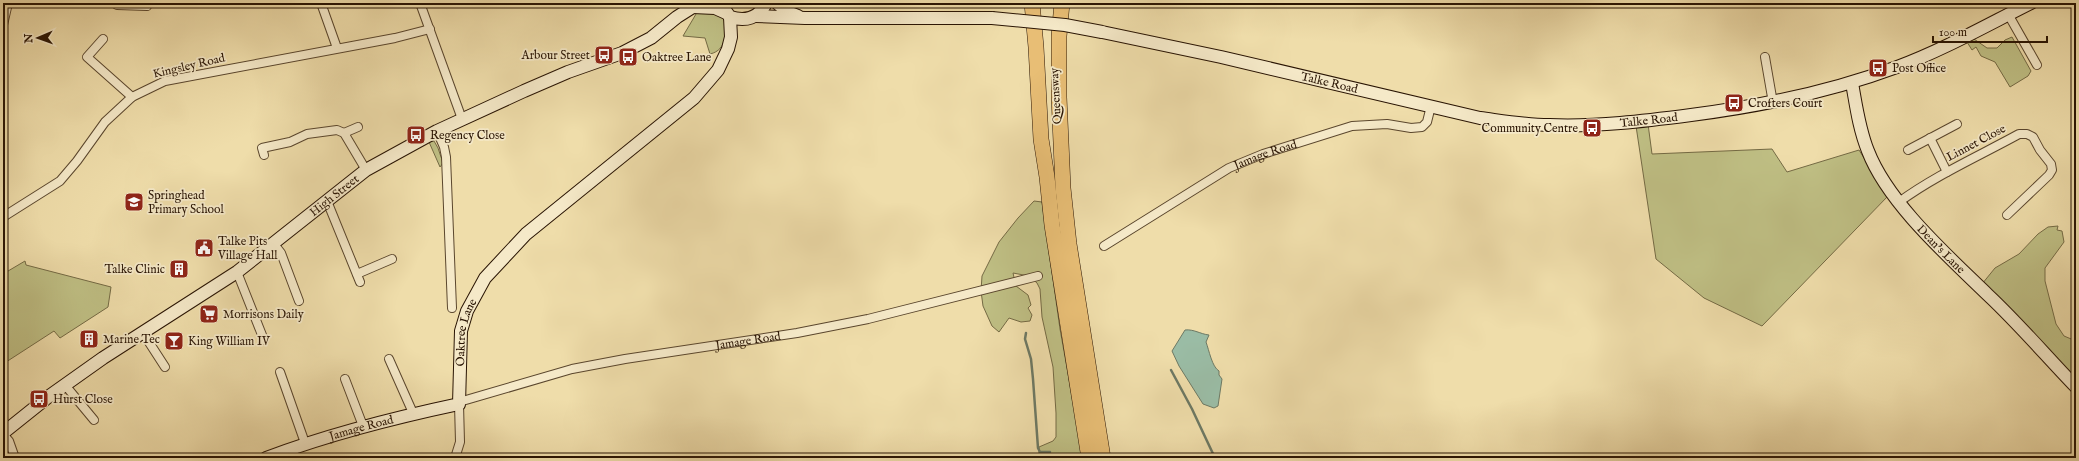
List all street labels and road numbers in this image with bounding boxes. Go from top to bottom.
street label: Kingsley Road [152,50,227,82]
street label: Queensway [1047,67,1065,125]
street label: Talke Road [1300,69,1360,97]
street label: Talke Road [1619,109,1679,131]
street label: Linnet Close [1944,121,2009,165]
street label: Jamage Road [1230,136,1299,174]
street label: High Street [306,171,362,219]
street label: Dean's Lane [1914,221,1969,277]
street label: Oaktree Lane [453,295,480,367]
street label: Jamage Road [712,328,782,354]
street label: Jamage Road [325,412,395,445]

